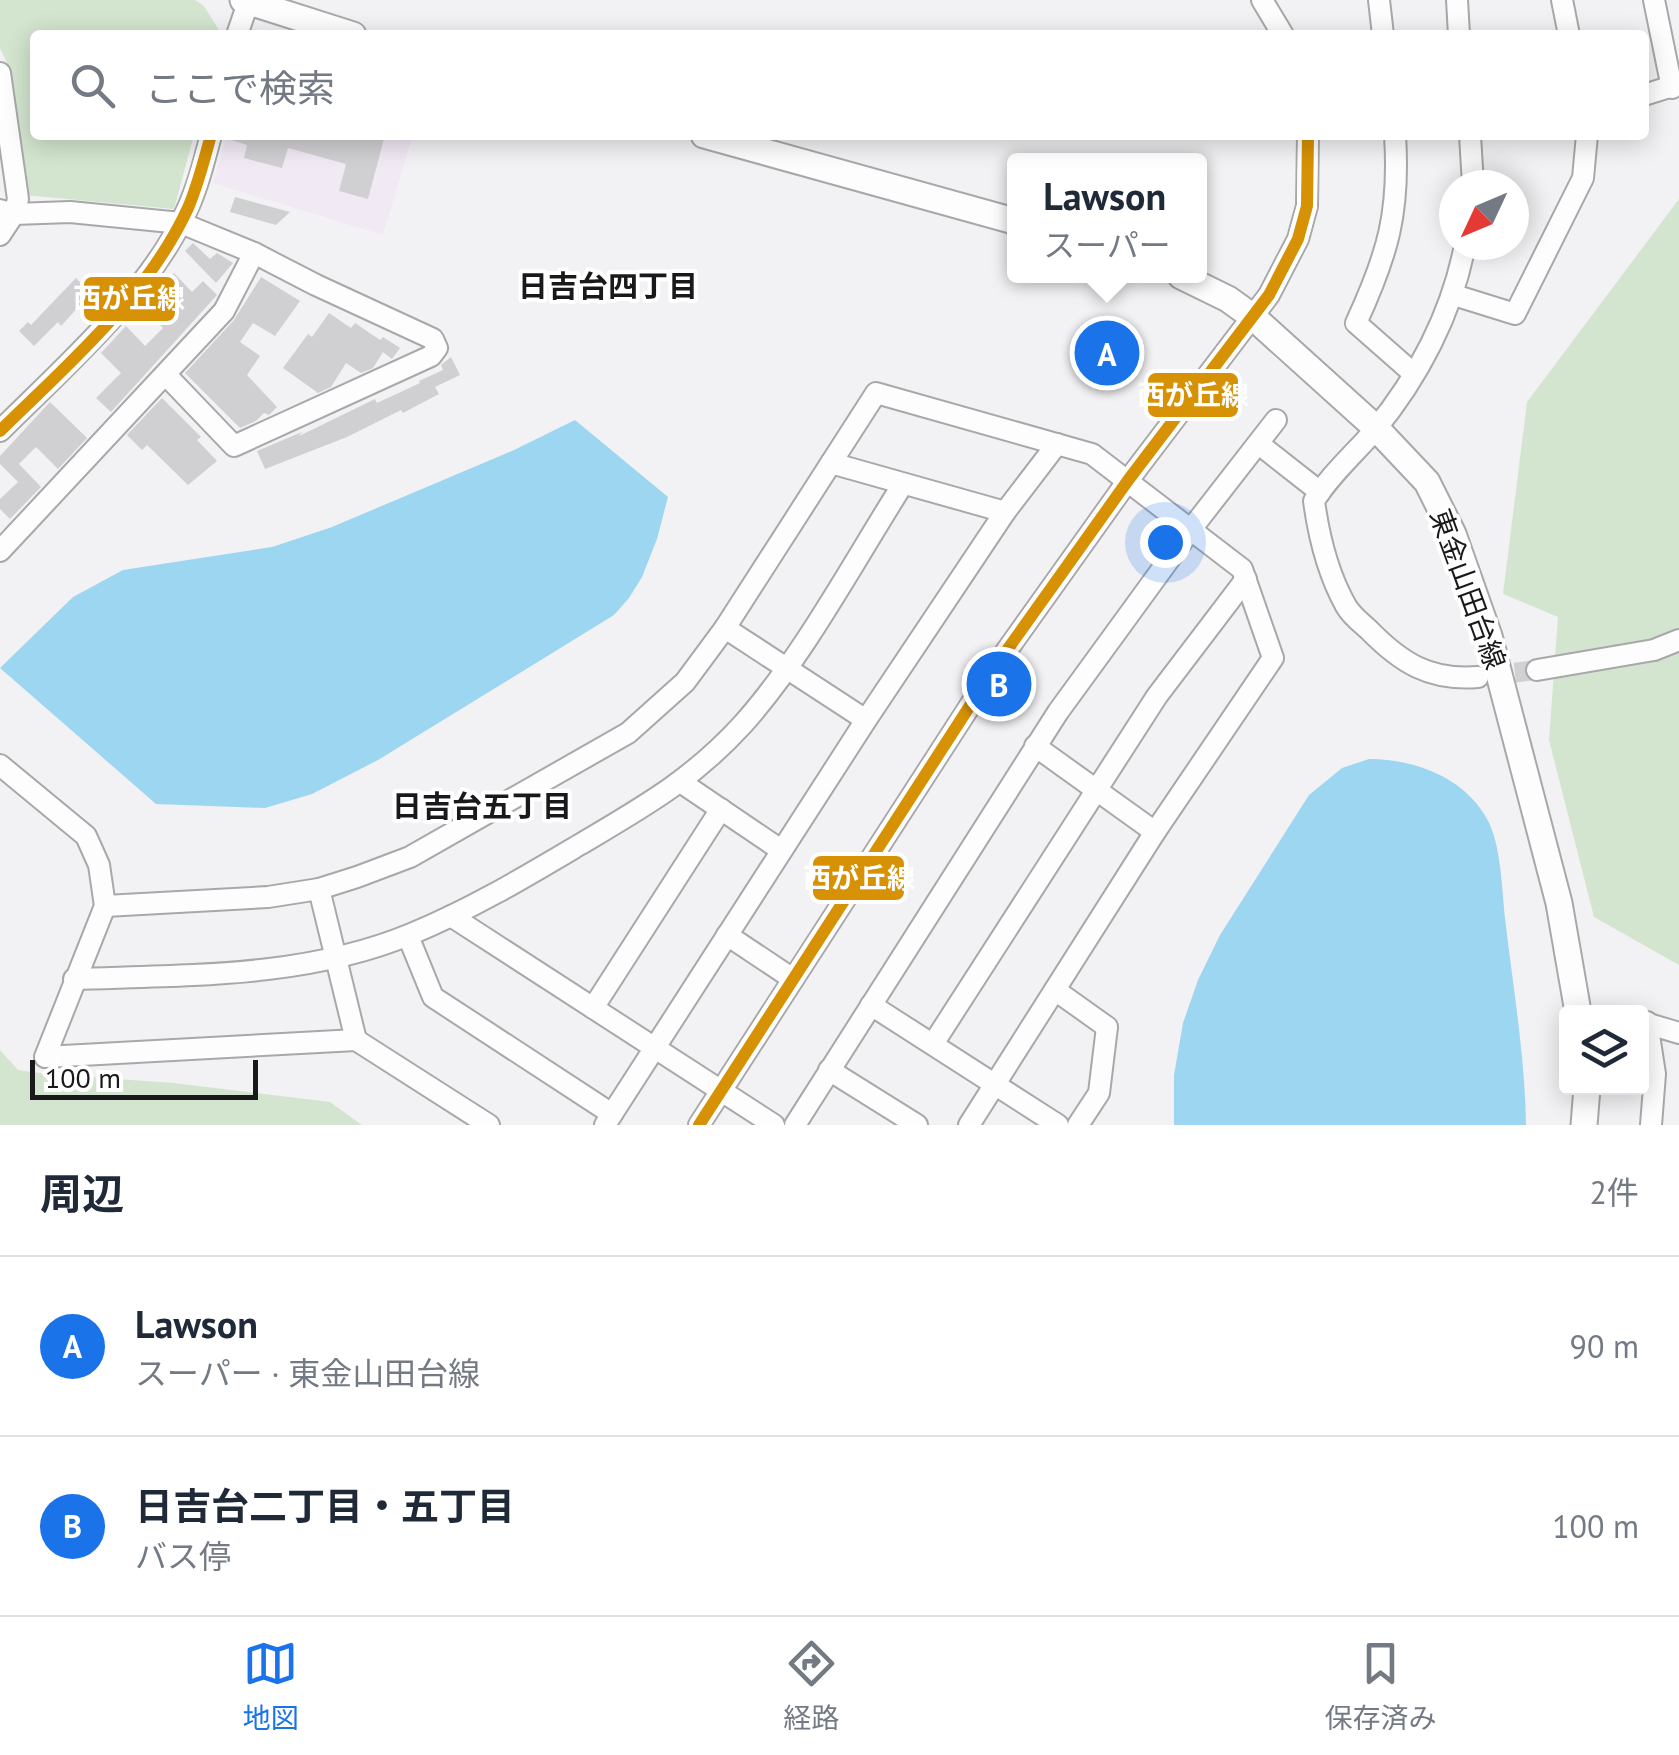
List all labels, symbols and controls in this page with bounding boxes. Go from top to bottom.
search box [30,30,1649,140]
icon: search [65,58,120,113]
text: ここで検索 [145,63,335,112]
popup [1007,153,1207,283]
north arrow [1439,170,1529,260]
text: Lawson [1043,171,1166,220]
text: スーパー [1043,224,1171,266]
district label: 日吉台四丁目 [518,266,698,305]
line badge: 西が丘線 [82,275,177,323]
text: 西が丘線 [73,279,185,316]
pin: A [1074,316,1140,390]
line badge: 西が丘線 [1146,371,1240,419]
text: 西が丘線 [1137,376,1249,413]
street label: 東金山田台線 [1422,504,1515,674]
your location [1140,517,1191,568]
pin: B [966,646,1032,722]
district label: 日吉台五丁目 [392,786,572,825]
line badge: 西が丘線 [811,854,906,902]
text: 西が丘線 [803,859,915,896]
map controls [1559,1005,1649,1095]
button: layers [1559,1005,1649,1095]
scale bar [30,1055,258,1100]
text: 100 m [45,1059,121,1096]
text: 周辺 [40,1166,124,1221]
text: 2件 [1590,1171,1639,1213]
text: Lawson [135,1299,258,1348]
text: A [63,1325,82,1367]
text: 90 m [1570,1325,1639,1367]
text: スーパー · 東金山田台線 [135,1352,480,1394]
text: 日吉台二丁目・五丁目 [135,1481,515,1530]
text: B [63,1505,82,1547]
text: 100 m [1552,1505,1639,1547]
text: バス停 [135,1535,231,1577]
tab: 地図 [242,1636,299,1736]
tab: 経路 [783,1636,840,1736]
tab: 保存済み [1324,1636,1437,1736]

